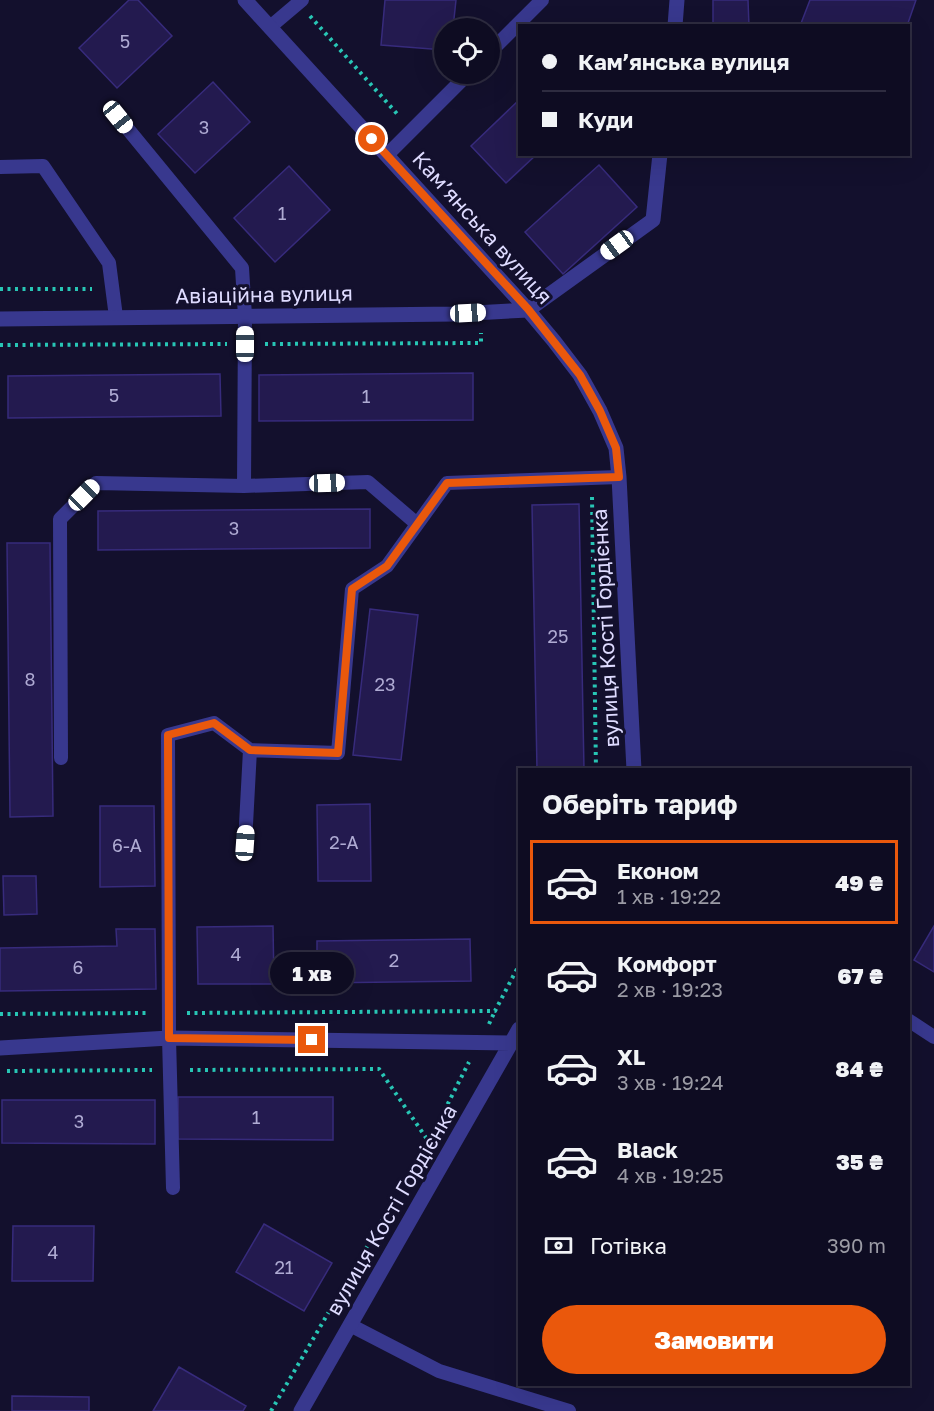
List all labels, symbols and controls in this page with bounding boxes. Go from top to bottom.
map controls [434,18,500,84]
button: locate [434,18,500,84]
house number: 5 [120,30,130,52]
text: Камʼянська вулиця [578,48,789,75]
car [100,97,136,137]
text: Куди [578,106,633,133]
house number: 3 [199,116,209,138]
route start [358,125,385,152]
street label: Камʼянська вулиця [407,146,558,309]
house number: 1 [278,202,287,224]
car [597,227,637,263]
street label: Авіаційна вулиця [175,279,353,309]
car [450,303,486,323]
car [236,326,254,362]
house number: 5 [109,384,119,406]
house number: 1 [362,385,371,407]
car [309,473,345,493]
car [65,476,103,514]
street label: вулиця Кості Гордієнка [586,508,624,748]
house number: 3 [229,517,239,539]
house number: 25 [548,625,568,647]
house number: 8 [25,668,35,690]
house number: 23 [375,673,395,695]
text: Оберіть тариф [542,788,738,820]
car [235,824,255,862]
house number: 2-А [329,831,359,853]
house number: 6-А [112,834,142,856]
icon: car [545,855,599,909]
text: Економ [617,857,699,884]
text: 49 ₴ [835,869,883,896]
text: 1 хв · 19:22 [617,884,721,908]
house number: 4 [231,943,242,965]
icon: car [545,948,599,1002]
house number: 2 [389,949,399,971]
text: Комфорт [617,950,717,977]
callout: 1 хв [270,953,354,995]
house number: 6 [73,956,83,978]
text: 1 хв [292,961,332,985]
text: 67 ₴ [837,962,883,989]
text: 2 хв · 19:23 [617,977,723,1001]
route end [298,1026,325,1053]
icon: car [545,1041,599,1095]
text: XL [617,1043,645,1070]
text: 84 ₴ [835,1055,883,1082]
text: 3 хв · 19:24 [617,1070,724,1094]
street label: вулиця Кості Гордієнка [320,1100,462,1319]
house number: 1 [252,1106,261,1128]
house number: 3 [74,1110,84,1132]
icon: car [545,1134,599,1188]
text: Black [617,1136,678,1163]
text: 35 ₴ [836,1148,883,1175]
text: 4 хв · 19:25 [617,1163,724,1187]
icon: cash [542,1229,575,1262]
text: Готівка [590,1232,667,1259]
text: 390 m [827,1233,886,1257]
house number: 4 [48,1241,59,1263]
house number: 21 [274,1256,294,1278]
button: Замовити [542,1305,886,1374]

